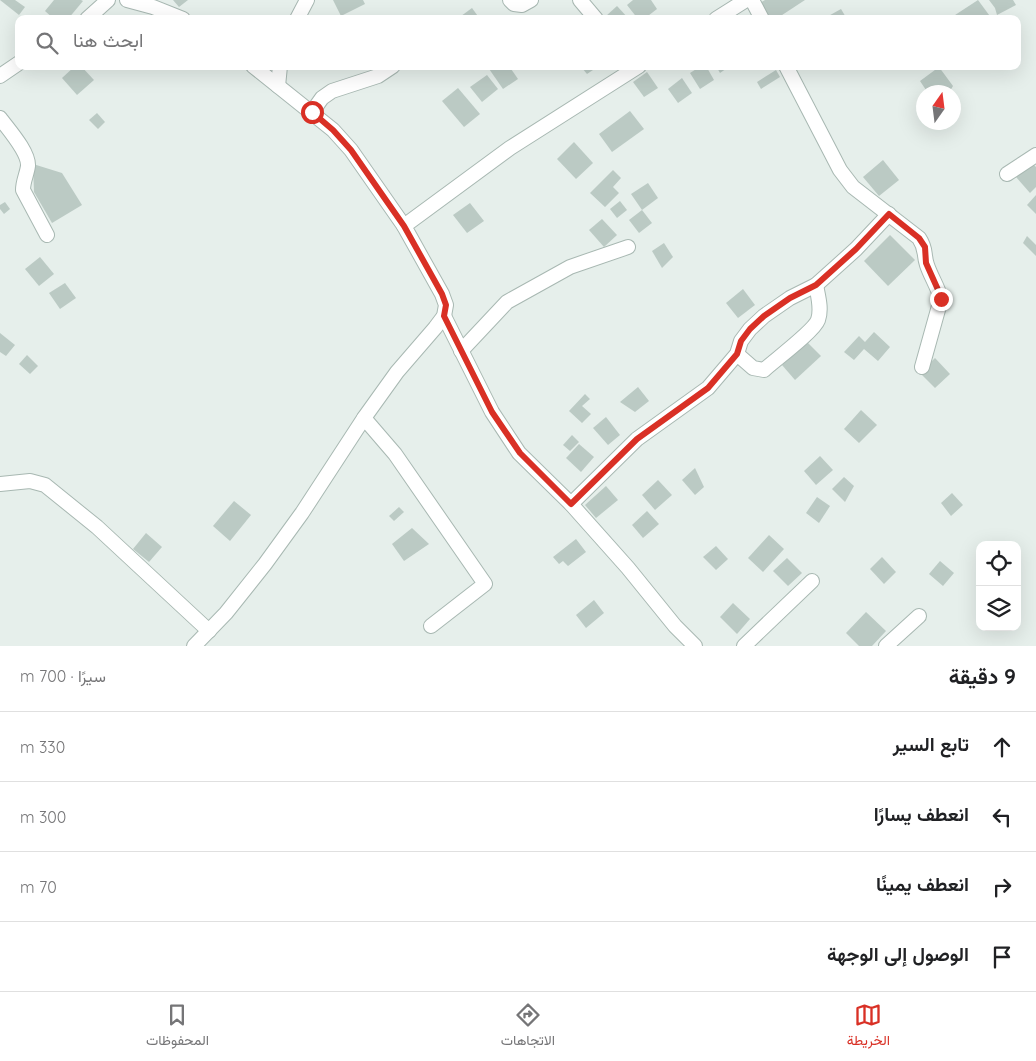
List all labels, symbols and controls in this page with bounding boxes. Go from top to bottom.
search box [15,15,1021,70]
text: ابحث هنا [73,28,143,52]
icon: search [33,29,61,57]
north arrow [916,85,961,130]
route start [301,101,324,124]
route end [930,288,953,311]
map controls [976,541,1021,631]
button: locate [976,541,1021,586]
button: layers [976,586,1021,631]
text: 9 دقيقة [949,663,1016,689]
text: سيرًا · 700 m [20,666,106,686]
text: تابع السير [893,732,969,756]
icon: ahead [988,733,1016,761]
text: 330 m [20,737,65,757]
text: انعطف يسارًا [874,802,969,826]
icon: left [988,803,1016,831]
text: 300 m [20,807,66,827]
text: انعطف يمينًا [876,872,969,896]
icon: right [988,873,1016,901]
text: 70 m [20,877,57,897]
text: الوصول إلى الوجهة [827,942,969,966]
icon: arrive [988,943,1016,971]
tab: المحفوظات [146,1001,209,1053]
tab: الاتجاهات [501,1001,555,1053]
tab: الخريطة [847,1001,890,1053]

